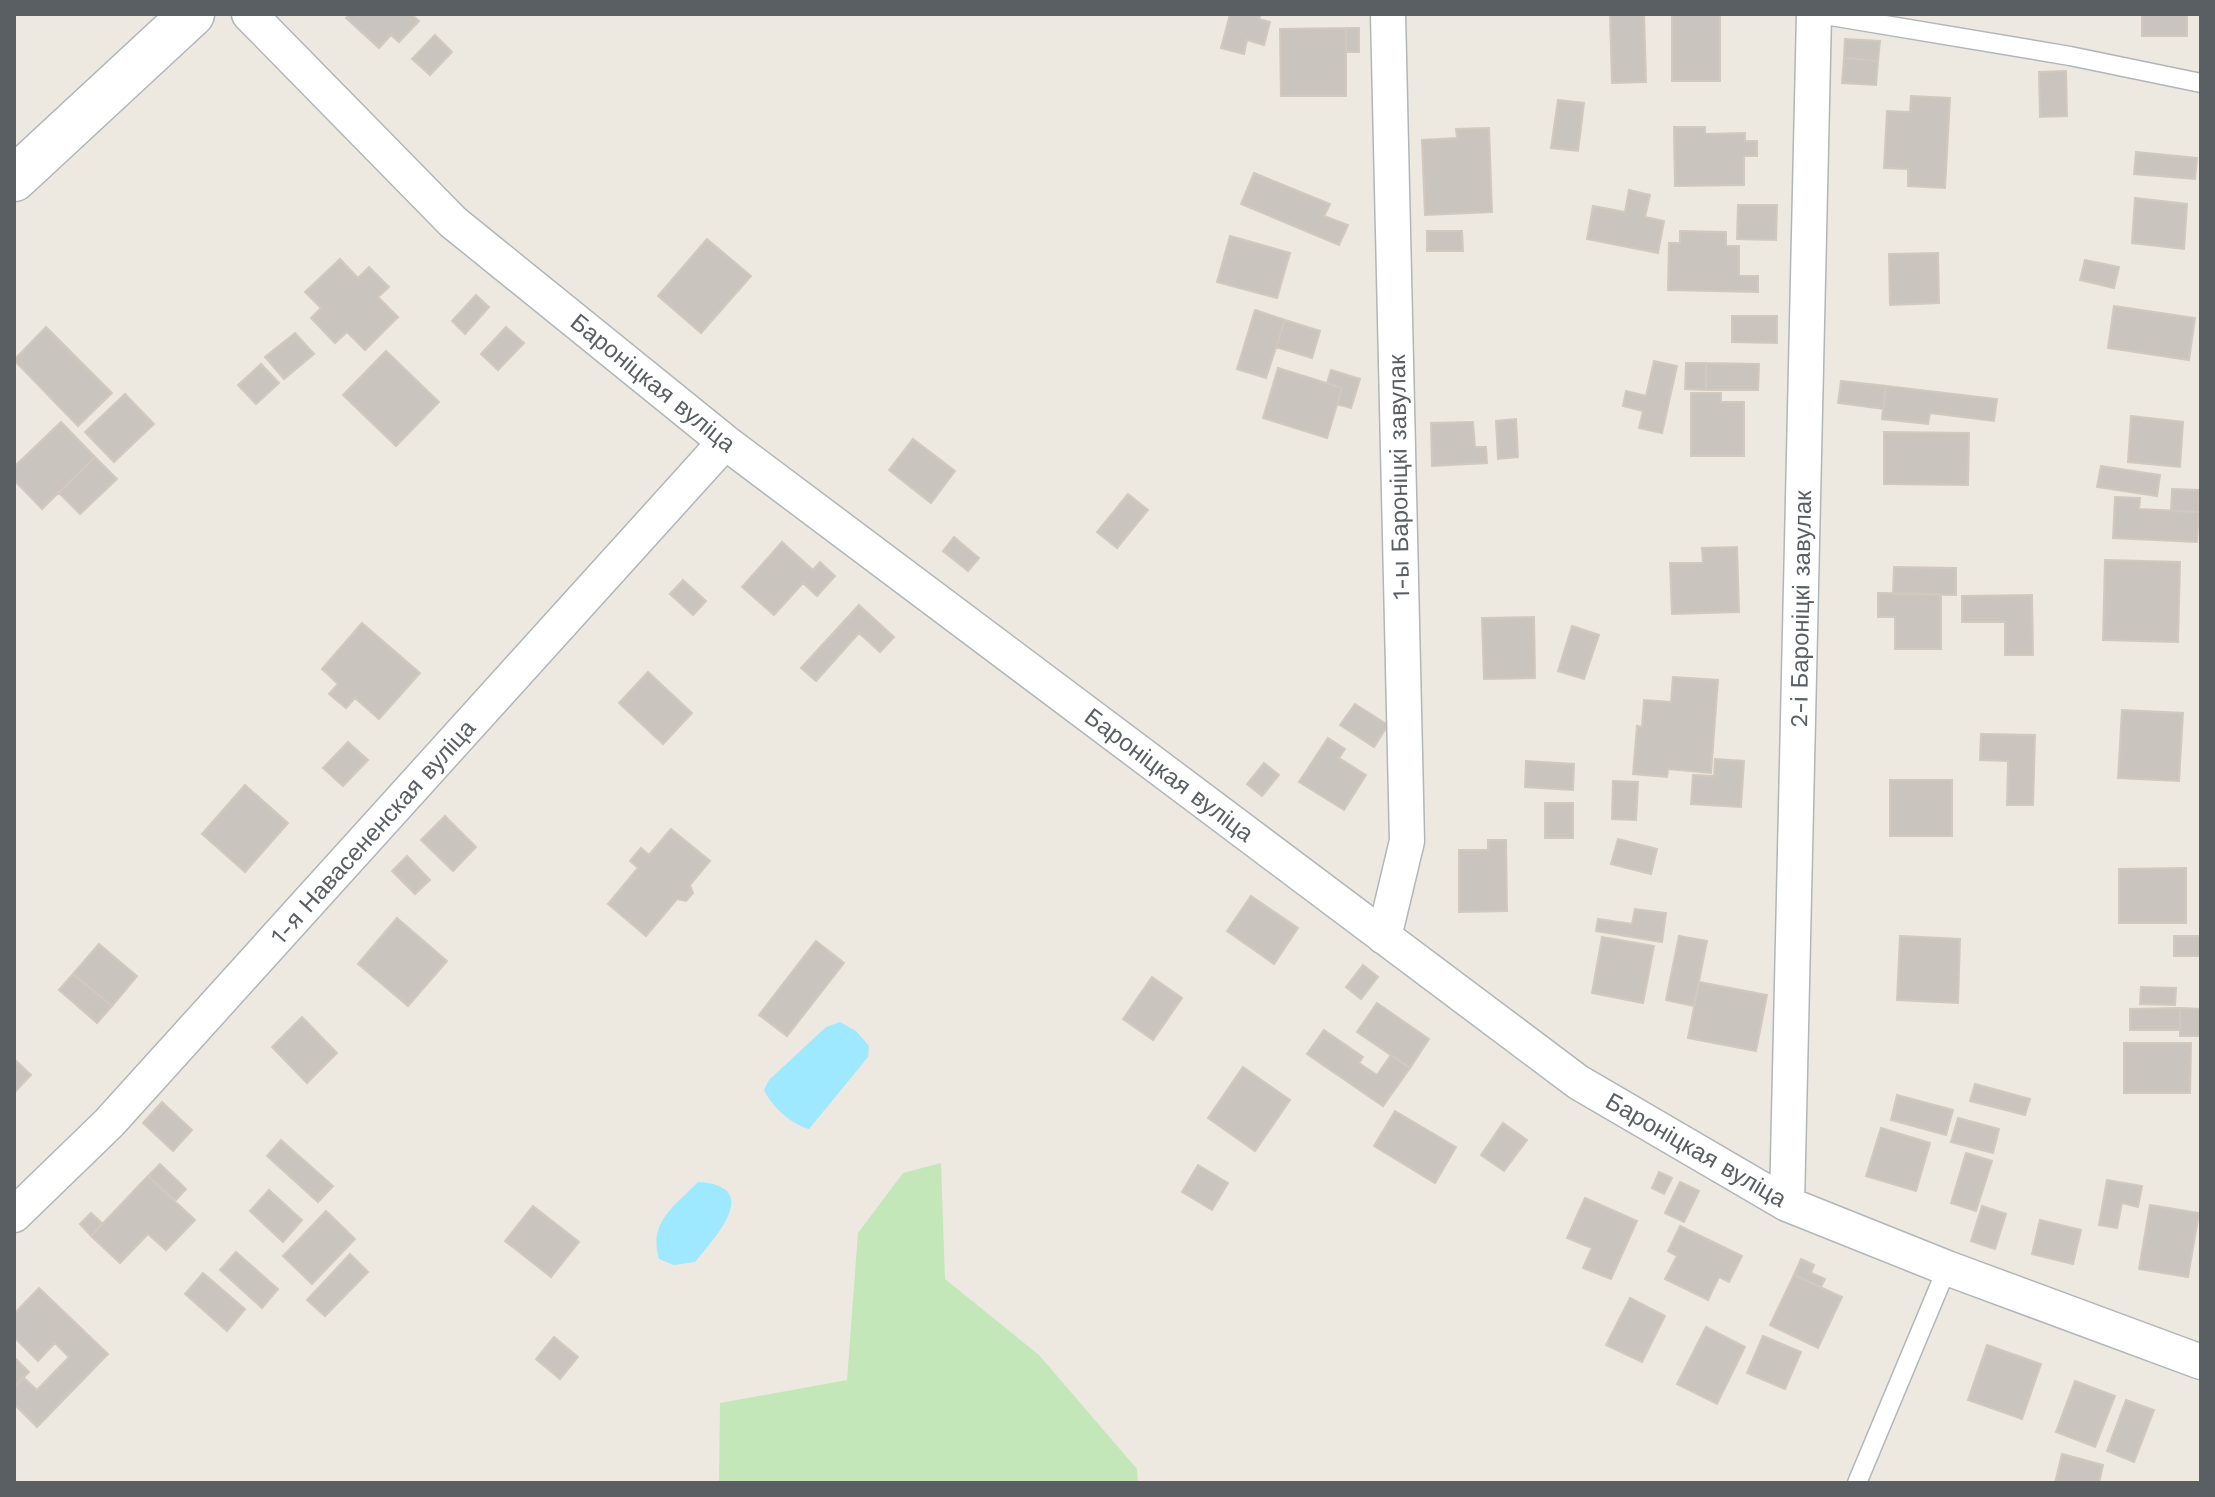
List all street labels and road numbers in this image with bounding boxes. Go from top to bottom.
street label: Бароніцкая вуліца [565,308,742,458]
street label: 1-ы Бароніцкі завулак [1383,354,1415,600]
street label: 2-і Бароніцкі завулак [1785,490,1817,728]
street label: Бароніцкая вуліца [1079,702,1259,848]
street label: 1-я Навасененская вуліца [265,714,482,950]
street label: Бароніцкая вуліца [1601,1087,1792,1213]

